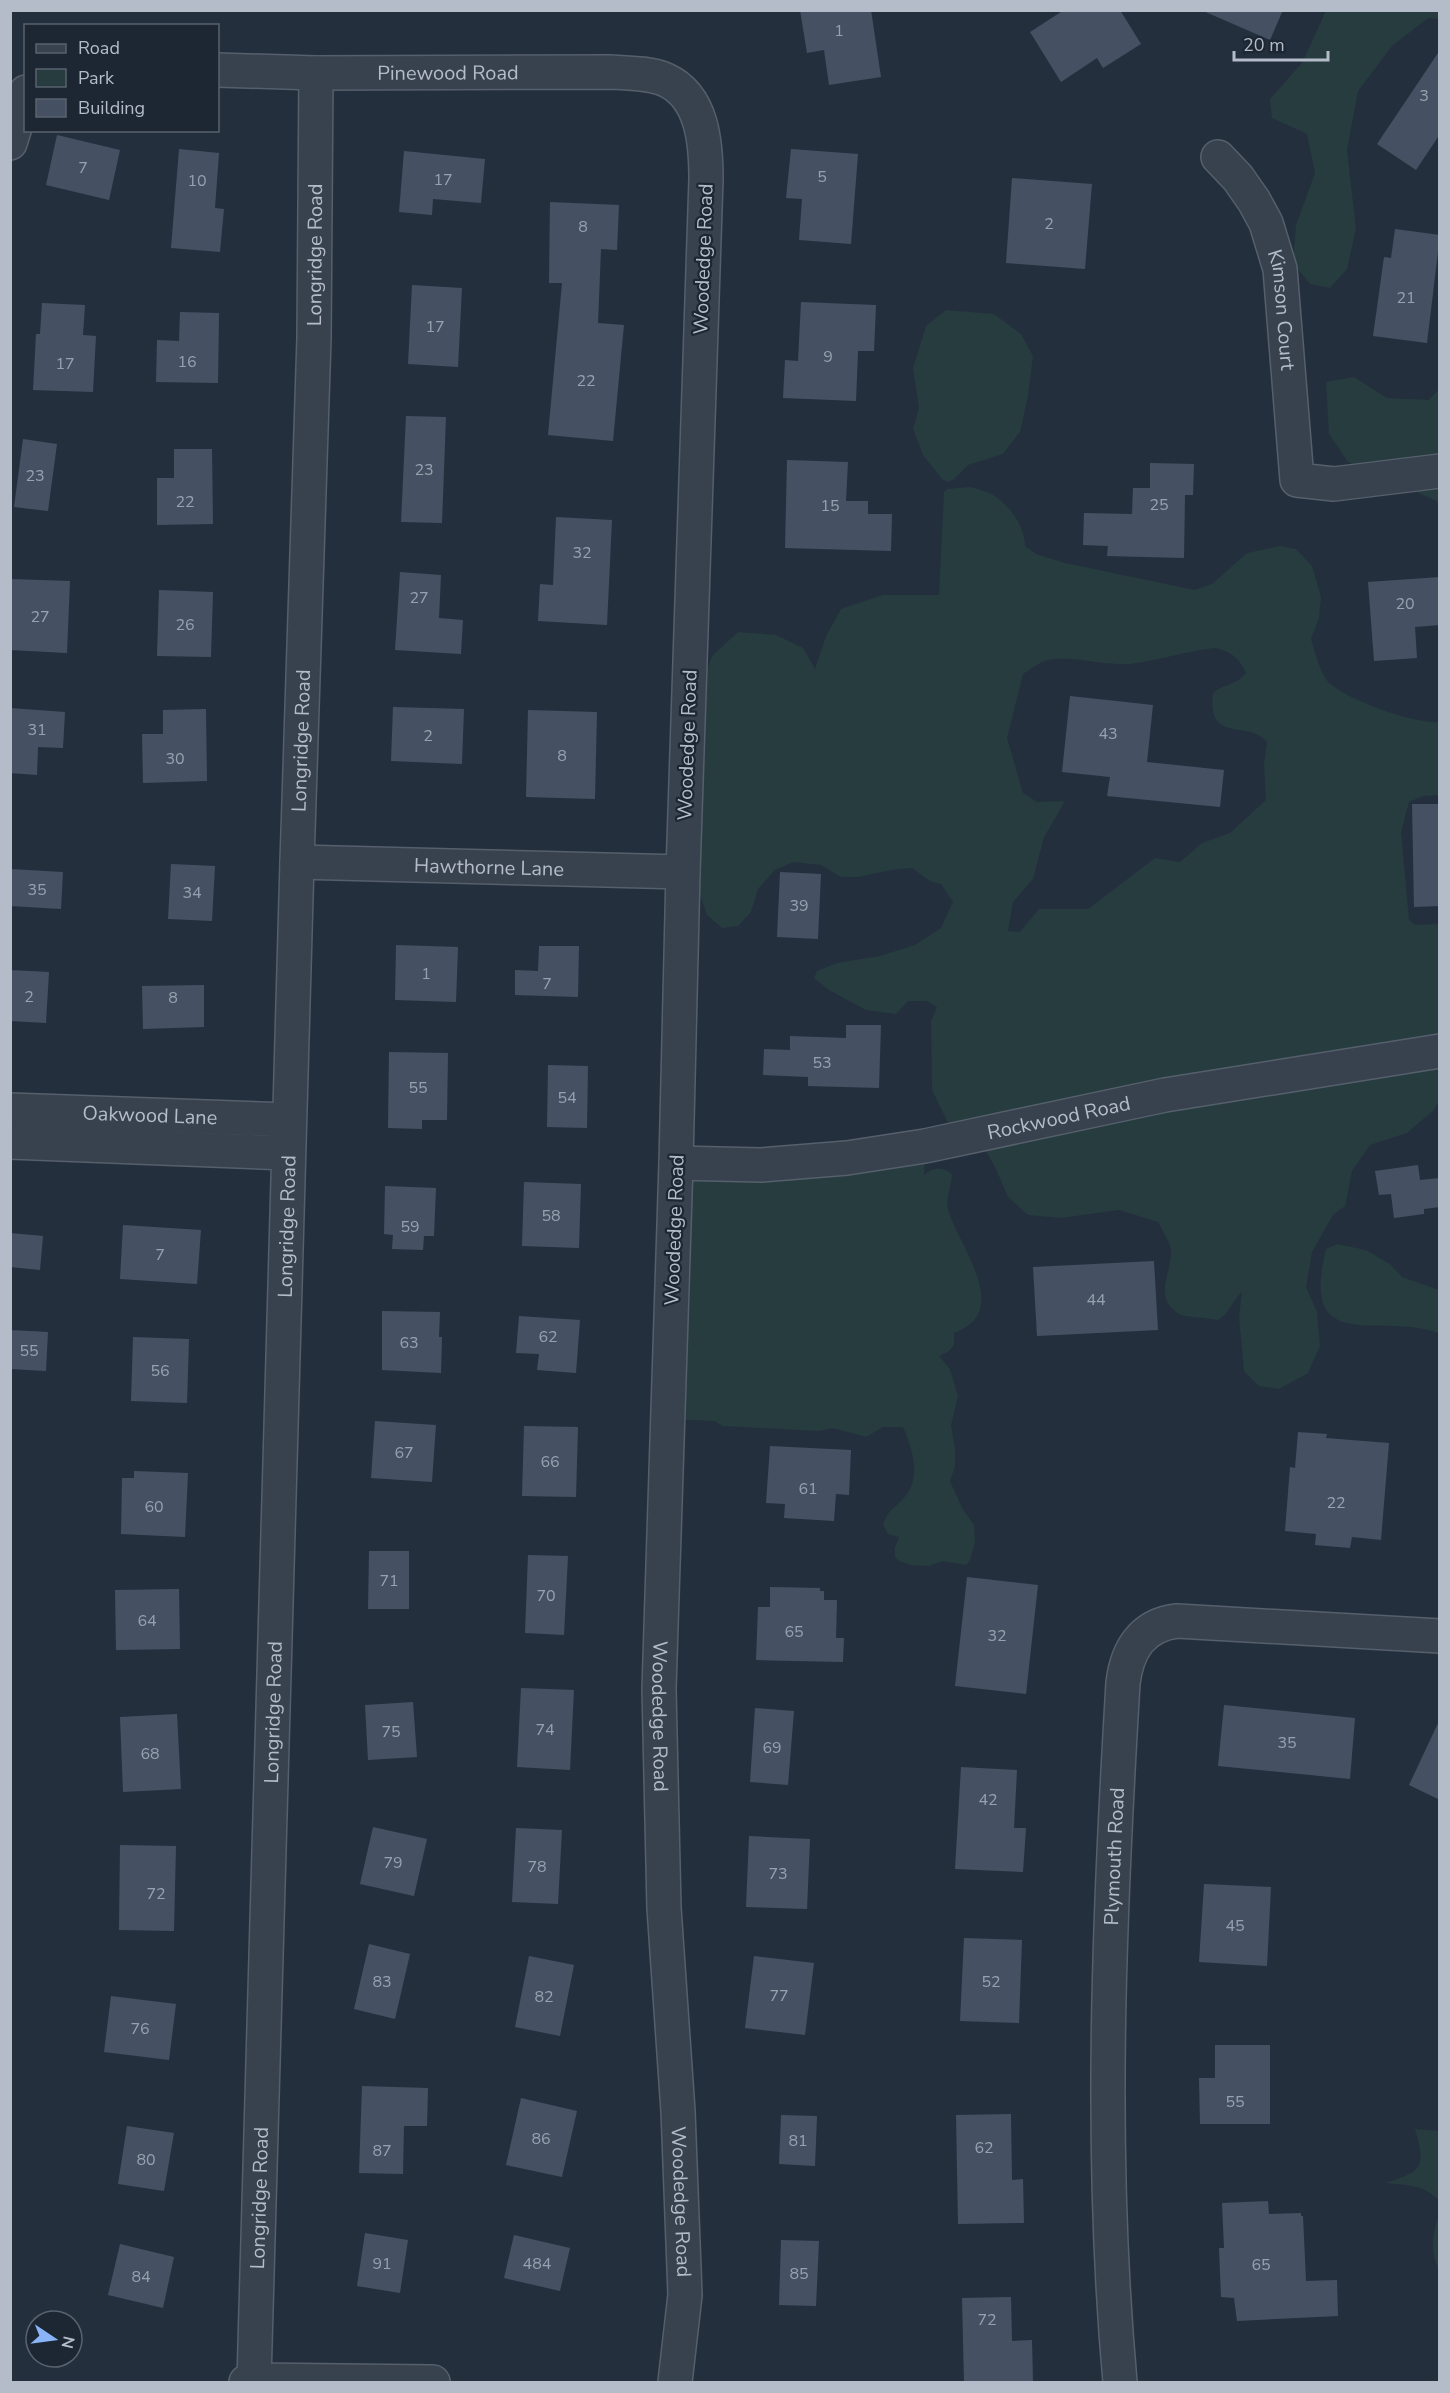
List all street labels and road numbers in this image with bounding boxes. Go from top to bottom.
street label: Pinewood Road [377,59,519,87]
street label: Woodedge Road [687,183,720,335]
street label: Longridge Road [301,184,329,326]
street label: Kimson Court [1261,246,1301,372]
street label: Longridge Road [286,669,317,812]
street label: Woodedge Road [671,669,704,821]
street label: Hawthorne Lane [414,852,564,883]
street label: Rockwood Road [985,1090,1133,1146]
street label: Oakwood Lane [82,1100,218,1131]
street label: Woodedge Road [658,1154,691,1306]
street label: Longridge Road [272,1155,303,1298]
street label: Woodedge Road [645,1640,674,1792]
street label: Longridge Road [258,1641,289,1784]
street label: Plymouth Road [1098,1787,1131,1926]
street label: Longridge Road [244,2126,275,2270]
street label: Woodedge Road [665,2126,697,2278]

